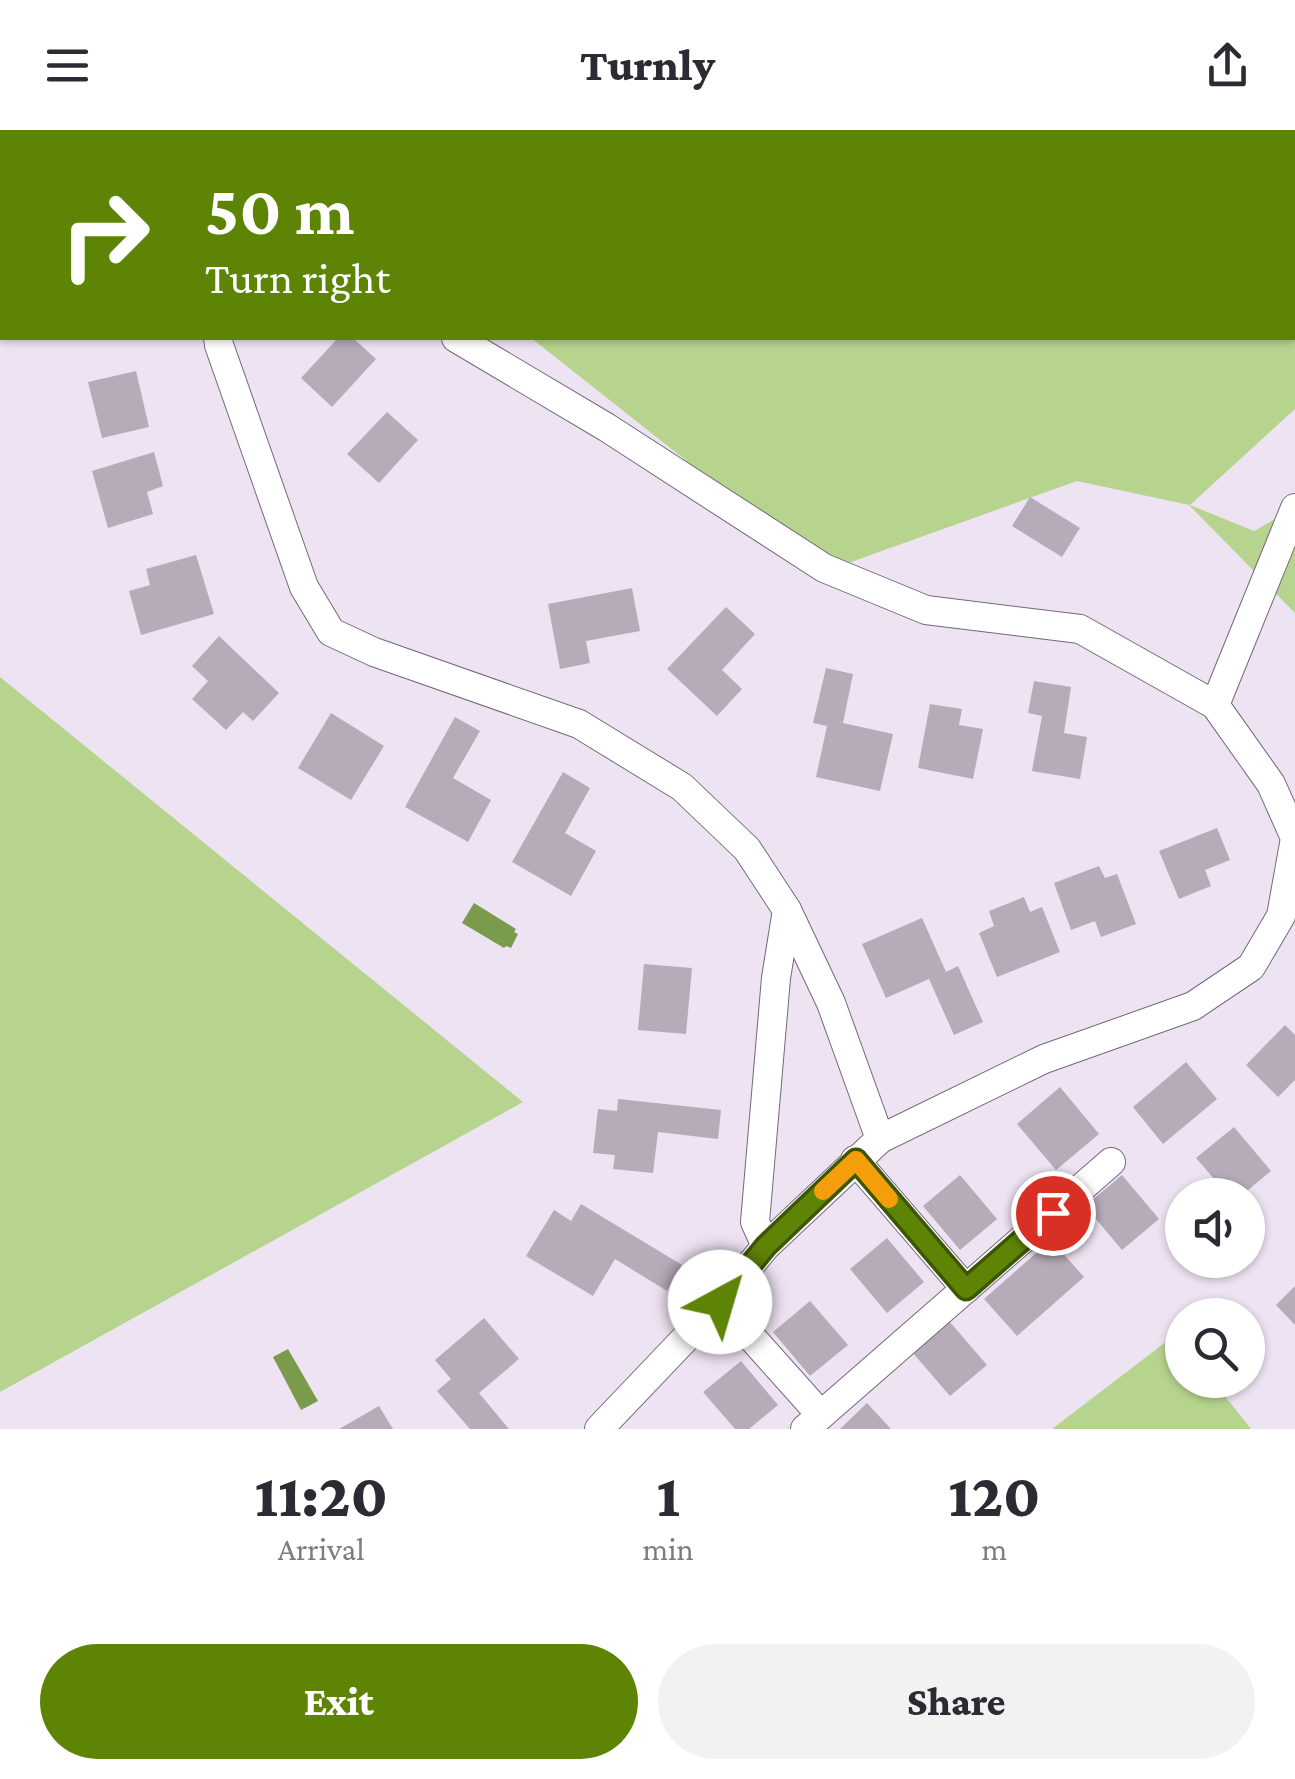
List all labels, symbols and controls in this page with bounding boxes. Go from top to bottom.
icon: menu [40,38,95,93]
icon: share [1200,38,1255,93]
text: Turnly [580,40,715,90]
icon: right [40,170,170,300]
text: 50 m [205,171,355,249]
text: Turn right [205,253,390,303]
pin [1011,1171,1096,1256]
map controls [1165,1178,1265,1398]
button: sound [1165,1178,1265,1278]
icon: arrive [1026,1186,1081,1241]
position arrow [668,1250,772,1354]
button: search [1165,1298,1265,1398]
text: 11:20 [254,1462,388,1529]
text: 1 [656,1462,680,1529]
text: 120 [948,1462,1041,1529]
text: Arrival [278,1531,365,1567]
text: min [642,1531,694,1567]
text: m [982,1531,1007,1567]
button: Exit [40,1644,638,1759]
button: Share [658,1644,1255,1759]

